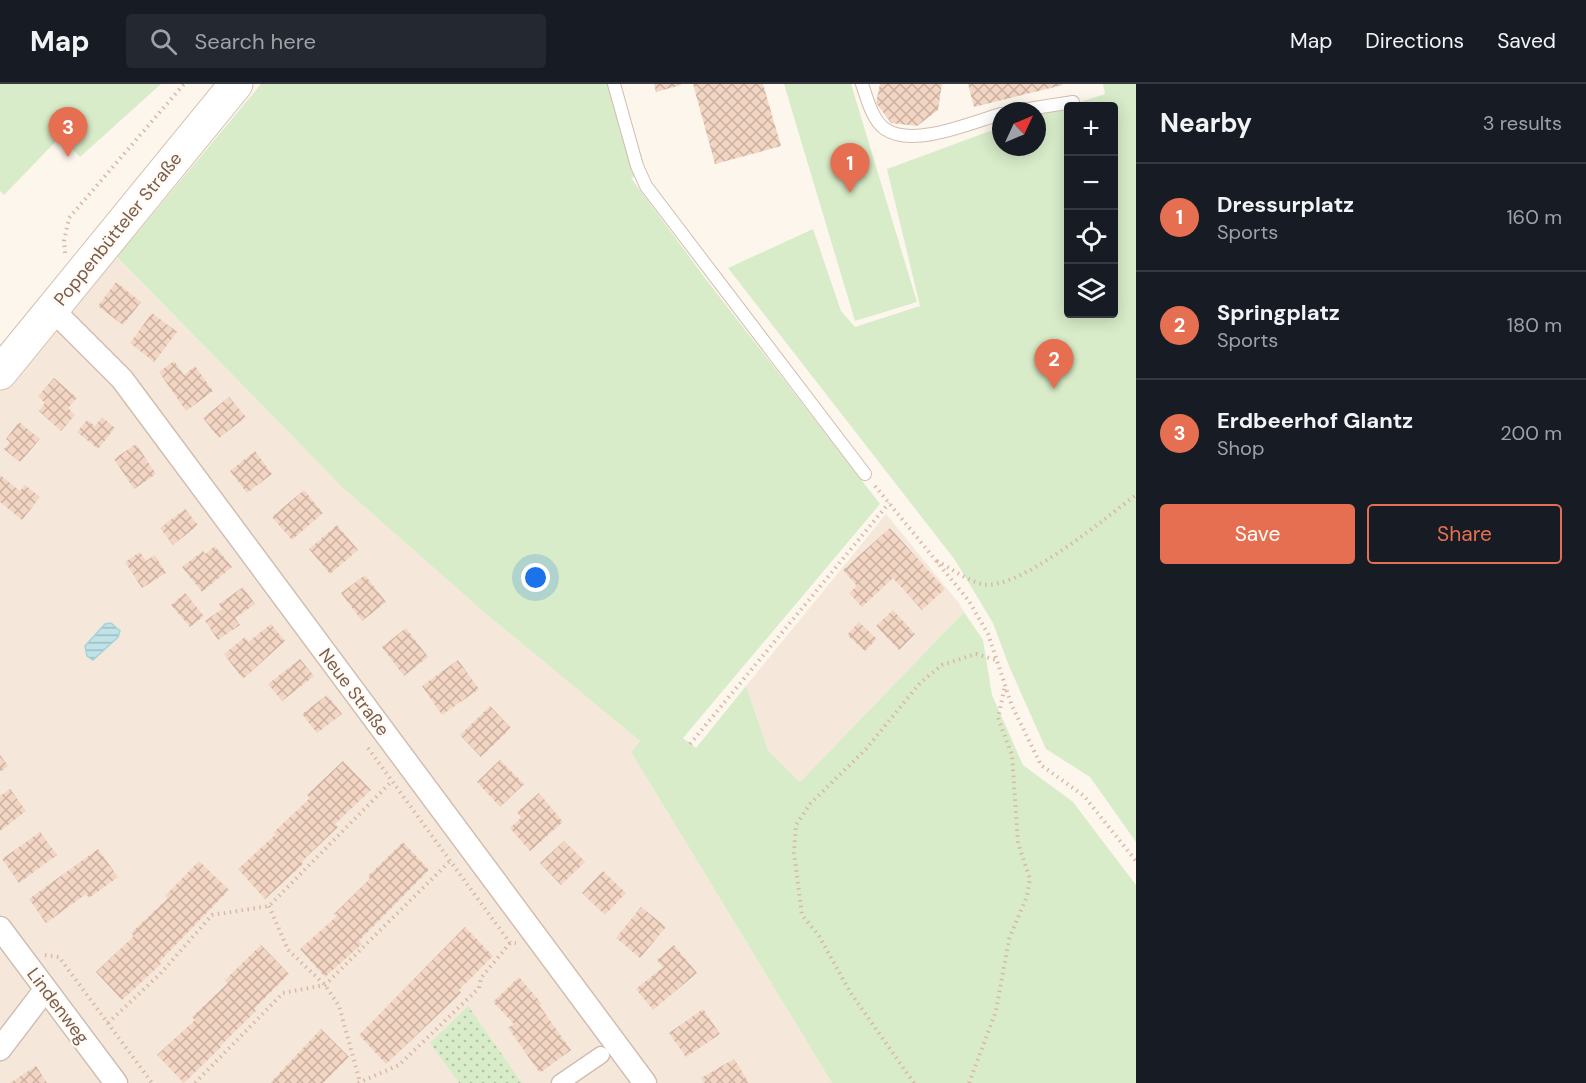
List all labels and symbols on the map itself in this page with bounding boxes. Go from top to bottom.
north arrow [992,102,1046,156]
pin: 3 [48,107,88,157]
pin: 1 [830,144,870,193]
street label: Poppenbütteler Straße [49,147,187,311]
pin: 2 [1034,340,1074,389]
your location [521,563,550,592]
street label: Neue Straße [313,643,395,741]
street label: Lindenweg [21,963,95,1049]

